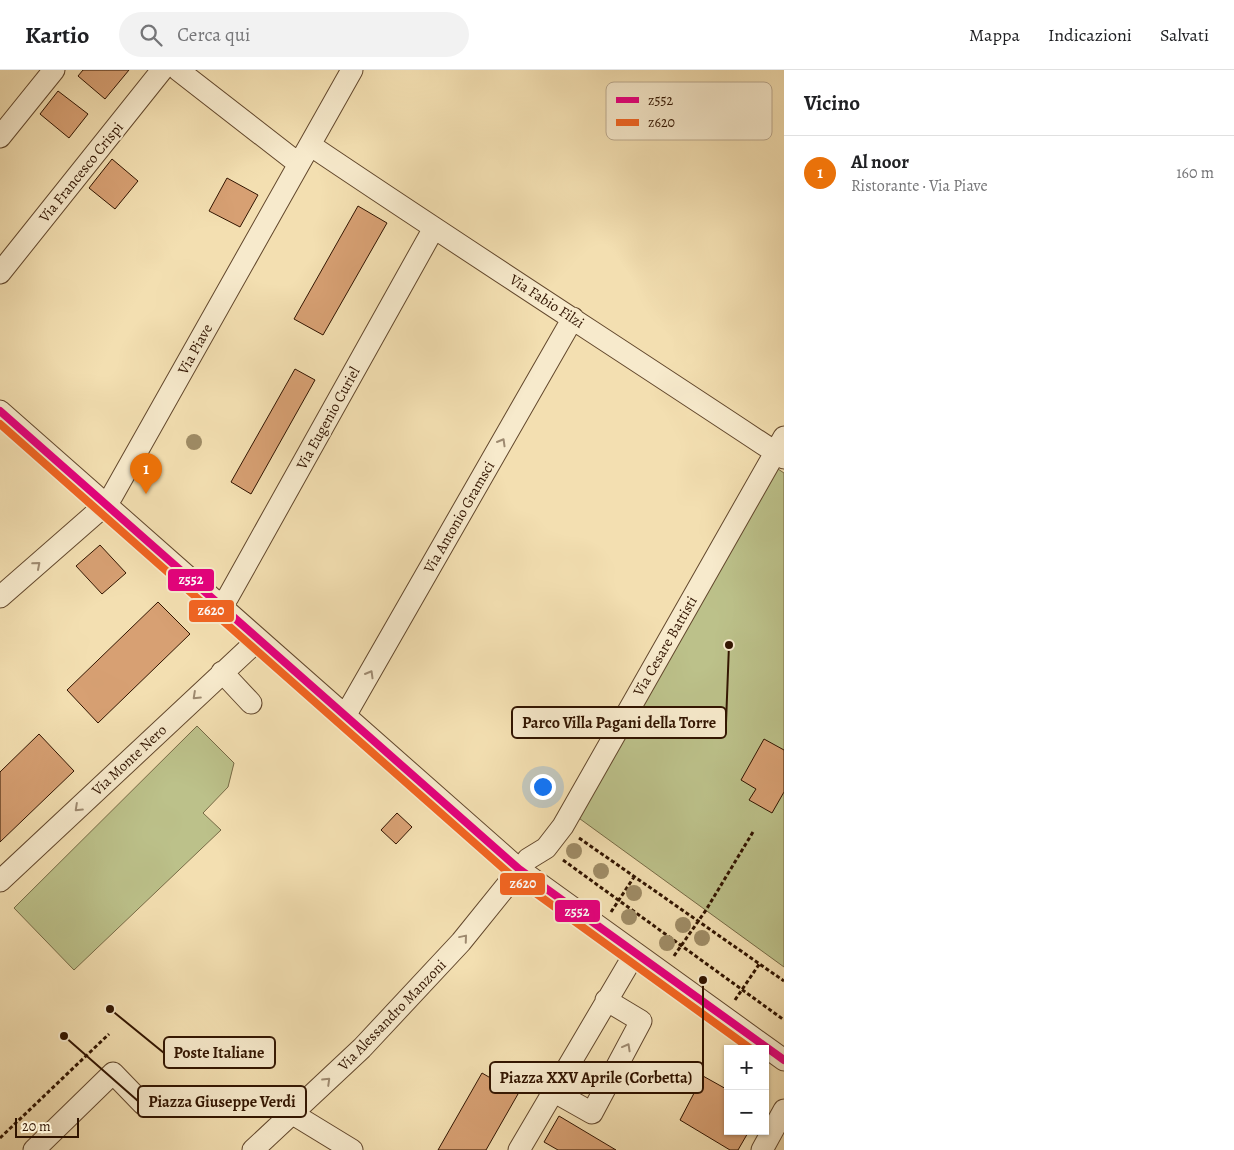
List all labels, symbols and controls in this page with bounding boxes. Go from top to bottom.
search box [119,12,469,57]
text: Kartio [25,19,89,51]
icon: search [137,21,165,49]
text: Cerca qui [177,22,250,48]
text: Mappa [969,23,1020,47]
text: Indicazioni [1048,23,1132,47]
text: Salvati [1160,23,1209,47]
legend [606,82,772,140]
text: Vicino [804,89,860,117]
text: z552 [648,91,673,110]
text: z620 [648,113,675,132]
street label: Via Francesco Crispi [34,118,128,227]
text: Al noor [851,149,909,175]
text: 1 [817,162,823,184]
text: 160 m [1176,162,1214,184]
text: Ristorante · Via Piave [851,175,988,197]
street label: Via Fabio Filzi [505,269,588,333]
street label: Via Piave [172,320,217,379]
street label: Via Eugenio Curiel [291,363,365,474]
one-way arrow [496,438,506,447]
pin: 1 [130,453,162,494]
street label: Via Antonio Gramsci [418,457,499,577]
one-way arrow [31,561,40,570]
line badge: z552 [167,568,215,592]
text: z552 [178,570,204,589]
street label: Via Cesare Battisti [628,592,702,700]
line badge: z620 [188,599,235,623]
text: z620 [198,601,224,620]
one-way arrow [363,671,373,680]
one-way arrow [193,690,202,699]
callout: Parco Villa Pagani della Torre [512,707,726,738]
text: Parco Villa Pagani della Torre [522,712,716,734]
street label: Via Monte Nero [86,720,171,801]
your location [530,774,556,800]
one-way arrow [74,802,83,811]
line badge: z620 [499,872,546,896]
text: z620 [510,874,536,893]
line badge: z552 [554,899,601,923]
text: z552 [564,902,590,921]
one-way arrow [458,935,467,944]
street label: Via Alessandro Manzoni [333,955,450,1076]
callout: Poste Italiane [164,1037,275,1068]
text: Poste Italiane [174,1042,264,1064]
one-way arrow [621,1043,631,1052]
map controls [724,1045,769,1135]
button: + [724,1045,769,1090]
callout: Piazza XXV Aprile (Corbetta) [490,1062,703,1093]
text: Piazza XXV Aprile (Corbetta) [500,1067,692,1089]
one-way arrow [322,1078,331,1087]
callout: Piazza Giuseppe Verdi [138,1086,306,1117]
button: − [724,1090,769,1135]
text: Piazza Giuseppe Verdi [148,1091,296,1113]
scale bar [15,1115,79,1138]
text: 20 m [22,1117,51,1136]

